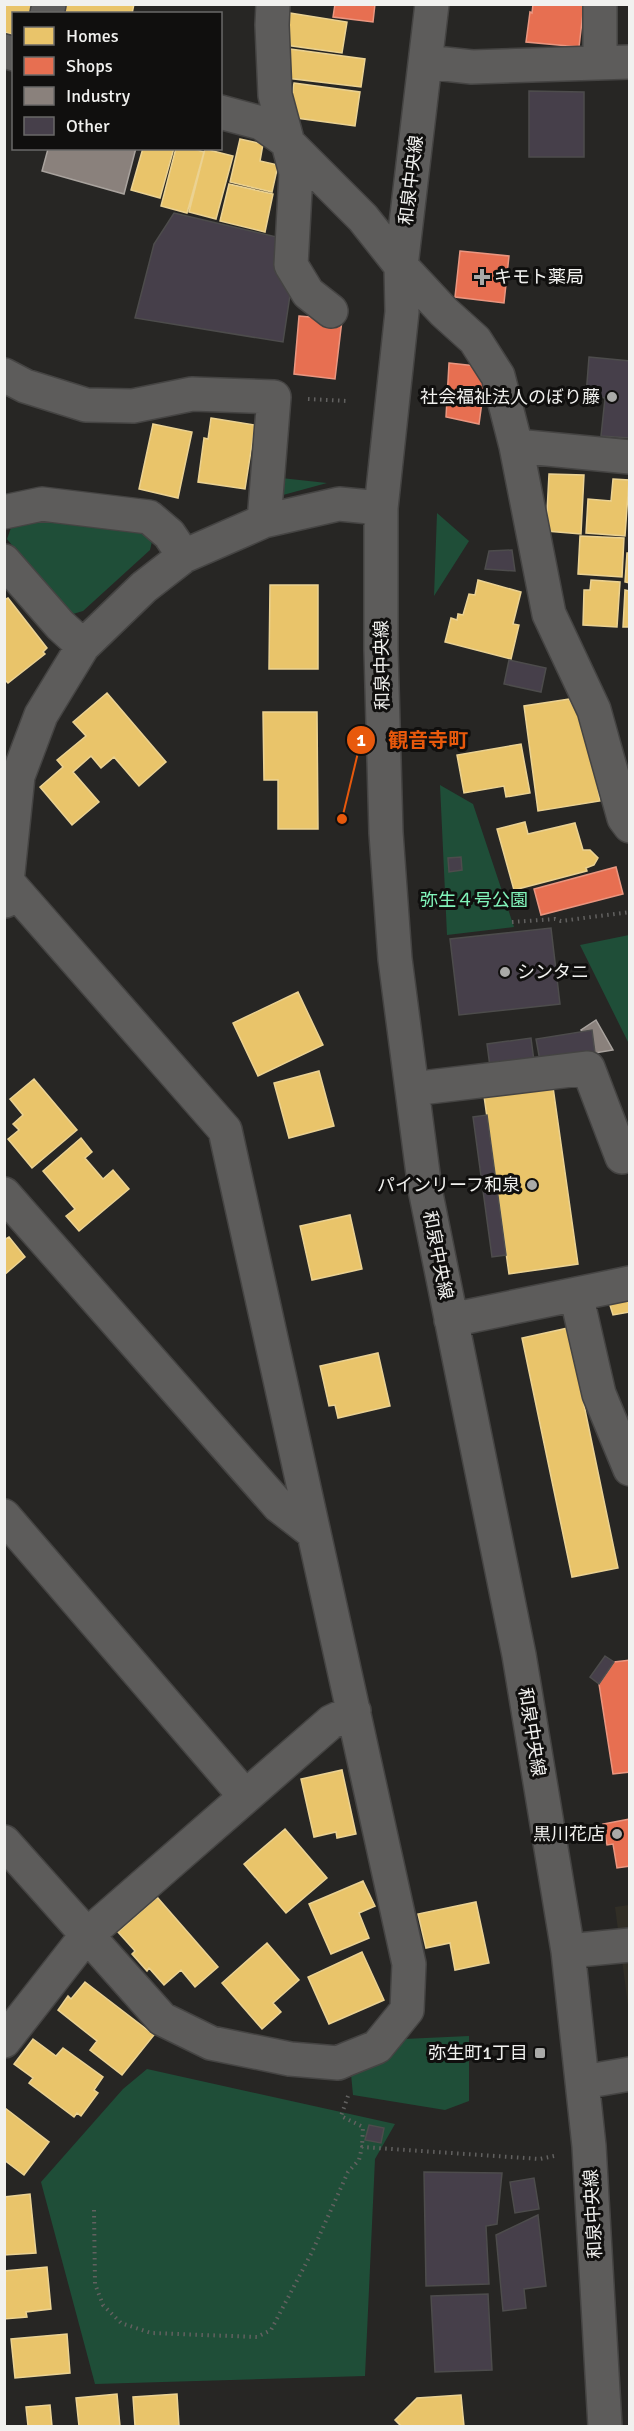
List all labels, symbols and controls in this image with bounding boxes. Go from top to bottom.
legend [12,12,222,150]
text: Homes [66,25,119,47]
text: Shops [66,55,113,77]
text: Industry [66,85,131,107]
text: Other [66,115,110,137]
street label: 和泉中央線 [395,134,427,226]
place label: キモト薬局 [494,266,584,288]
marker: キモト薬局 [475,270,489,284]
place label: 社会福祉法人のぼり藤 [420,386,600,408]
marker: 社会福祉法人のぼり藤 [605,390,619,404]
street label: 和泉中央線 [370,620,394,710]
callout: 観音寺町 [346,721,480,759]
text: 観音寺町 [388,728,468,753]
text: 1 [356,729,366,751]
park label: 弥生４号公園 [420,889,528,911]
place label: シンタニ [517,961,589,983]
marker: シンタニ [498,965,512,979]
place label: パインリーフ和泉 [377,1174,520,1196]
marker: パインリーフ和泉 [525,1178,539,1192]
street label: 和泉中央線 [419,1209,457,1301]
street label: 和泉中央線 [514,1686,550,1778]
place label: 黒川花店 [533,1823,605,1845]
marker: 黒川花店 [610,1827,624,1841]
place label: 弥生町1丁目 [428,2042,528,2064]
marker: 弥生町1丁目 [533,2046,547,2060]
street label: 和泉中央線 [580,2168,606,2260]

